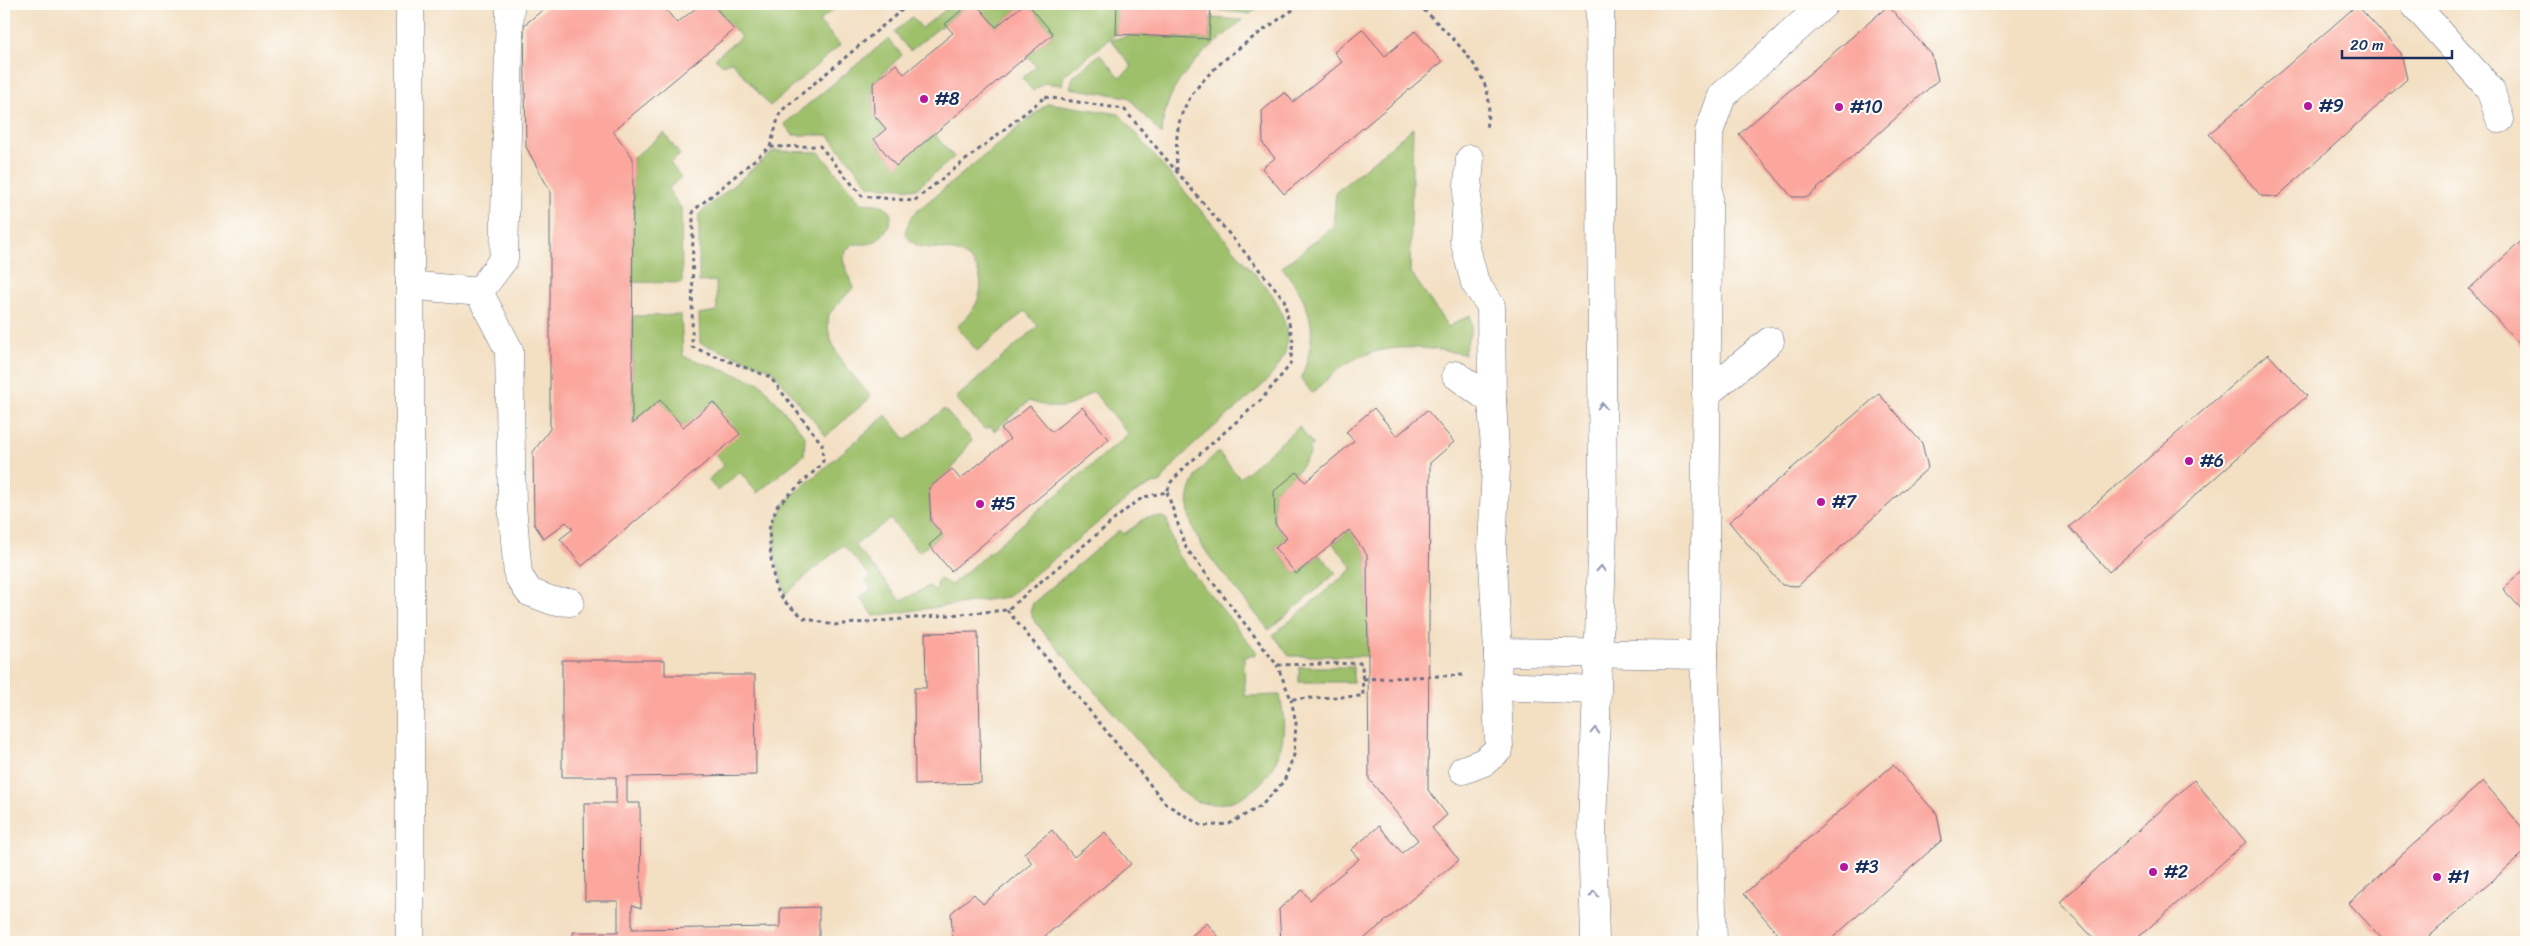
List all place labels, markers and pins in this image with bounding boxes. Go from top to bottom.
place label: #8 [934,83,960,115]
place label: #9 [2318,90,2344,122]
place label: #10 [1849,91,1883,123]
marker: #8 [918,93,930,105]
marker: #9 [2302,100,2314,112]
marker: #10 [1833,101,1845,113]
place label: #6 [2199,445,2224,477]
marker: #6 [2183,455,2195,467]
place label: #7 [1831,486,1858,518]
place label: #5 [990,488,1016,520]
marker: #7 [1815,496,1827,508]
marker: #5 [974,498,986,510]
place label: #3 [1854,851,1879,883]
place label: #2 [2163,856,2188,888]
marker: #3 [1838,861,1850,873]
place label: #1 [2447,861,2470,893]
marker: #2 [2147,866,2159,878]
marker: #1 [2431,871,2443,883]

